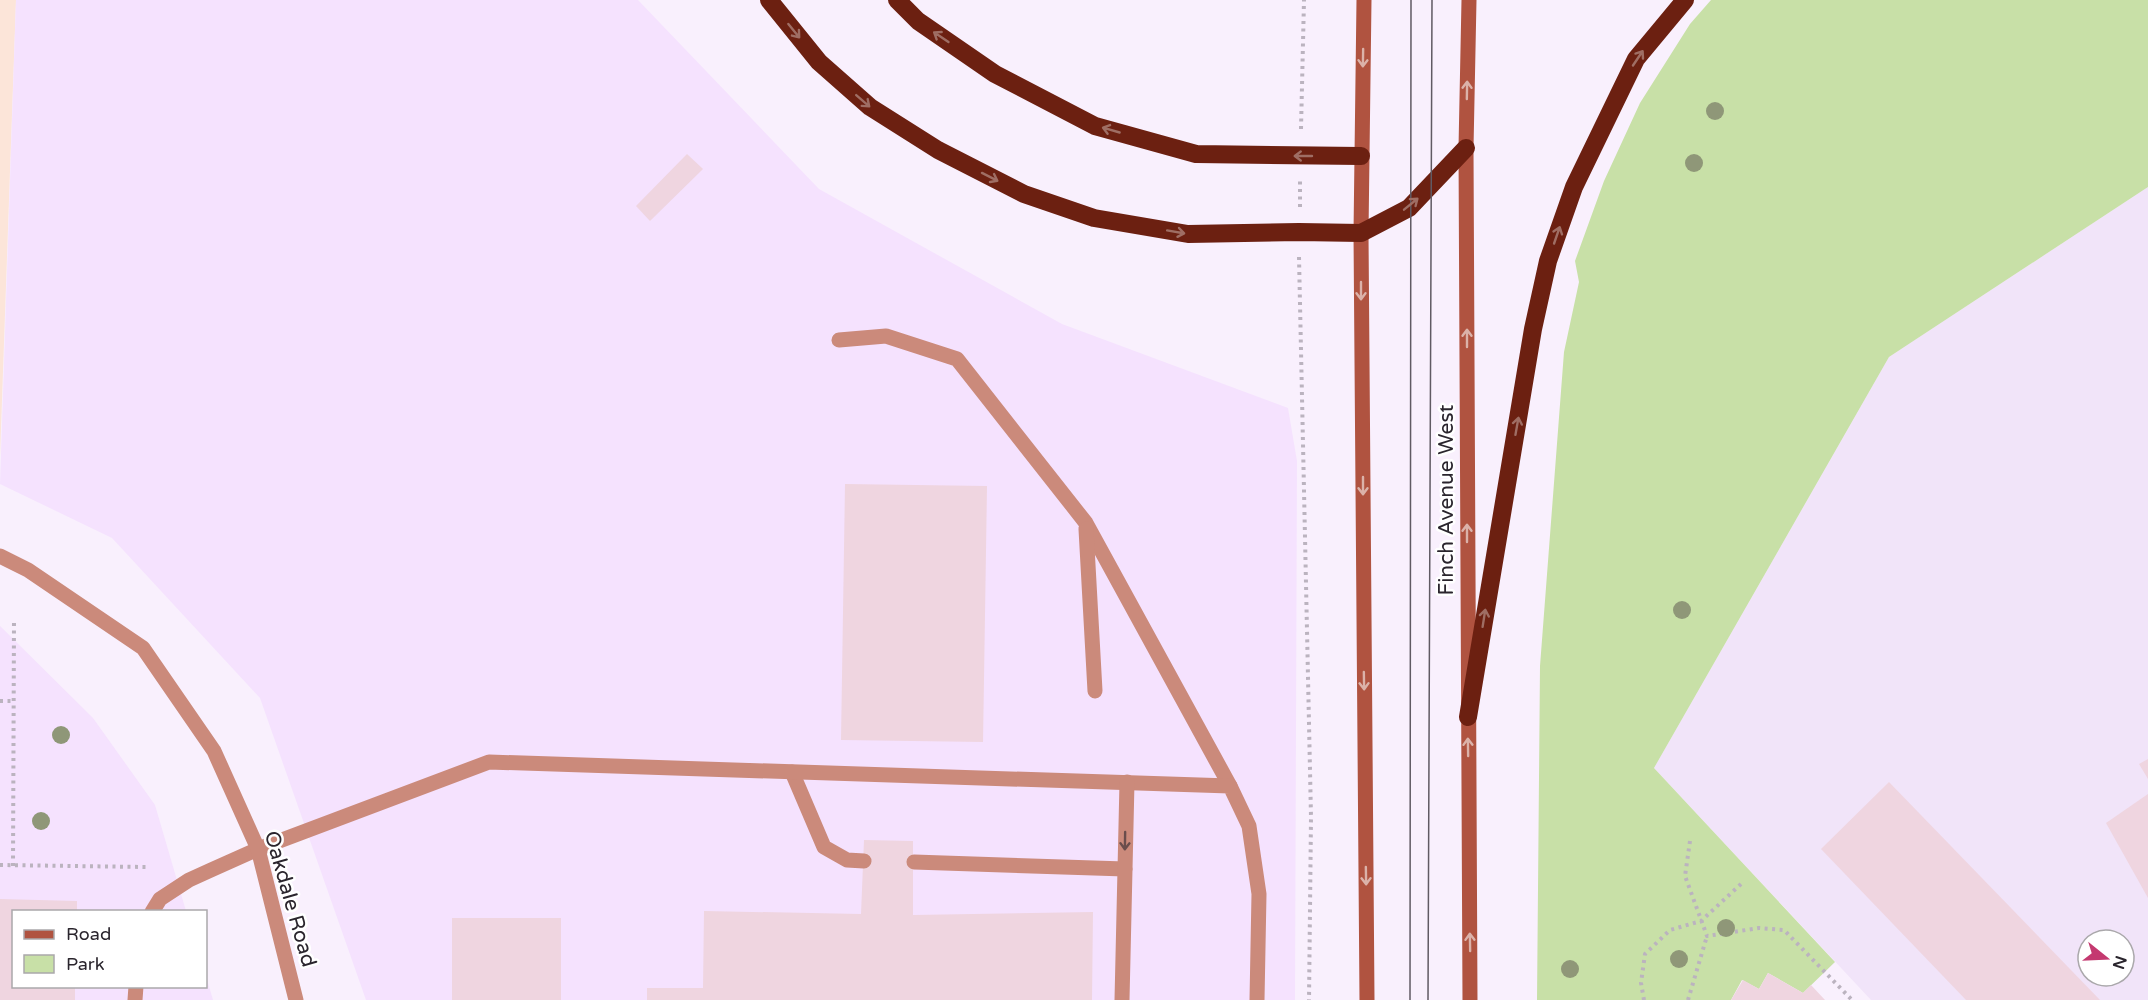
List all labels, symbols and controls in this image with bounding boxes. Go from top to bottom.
one-way arrow [788,23,801,39]
one-way arrow [933,31,949,43]
one-way arrow [1357,48,1368,68]
one-way arrow [1632,51,1644,67]
one-way arrow [1461,80,1473,100]
one-way arrow [855,94,870,108]
one-way arrow [1102,124,1121,135]
one-way arrow [1293,150,1313,162]
one-way arrow [980,171,998,183]
one-way arrow [1403,198,1419,211]
one-way arrow [1553,226,1564,245]
one-way arrow [1165,227,1185,238]
one-way arrow [1355,281,1367,301]
one-way arrow [1461,328,1473,348]
street label: Finch Avenue West [1434,405,1459,595]
one-way arrow [1511,416,1522,436]
one-way arrow [1357,476,1369,496]
one-way arrow [1461,523,1473,543]
one-way arrow [1479,609,1490,628]
one-way arrow [1358,671,1370,691]
one-way arrow [1462,737,1474,757]
street label: Oakdale Road [259,828,321,970]
one-way arrow [1120,830,1131,850]
one-way arrow [1360,866,1372,886]
legend [12,910,207,988]
text: Road [66,923,111,945]
north arrow [2076,928,2136,988]
one-way arrow [1464,932,1476,952]
text: Park [66,953,105,975]
text: N [2108,953,2131,972]

